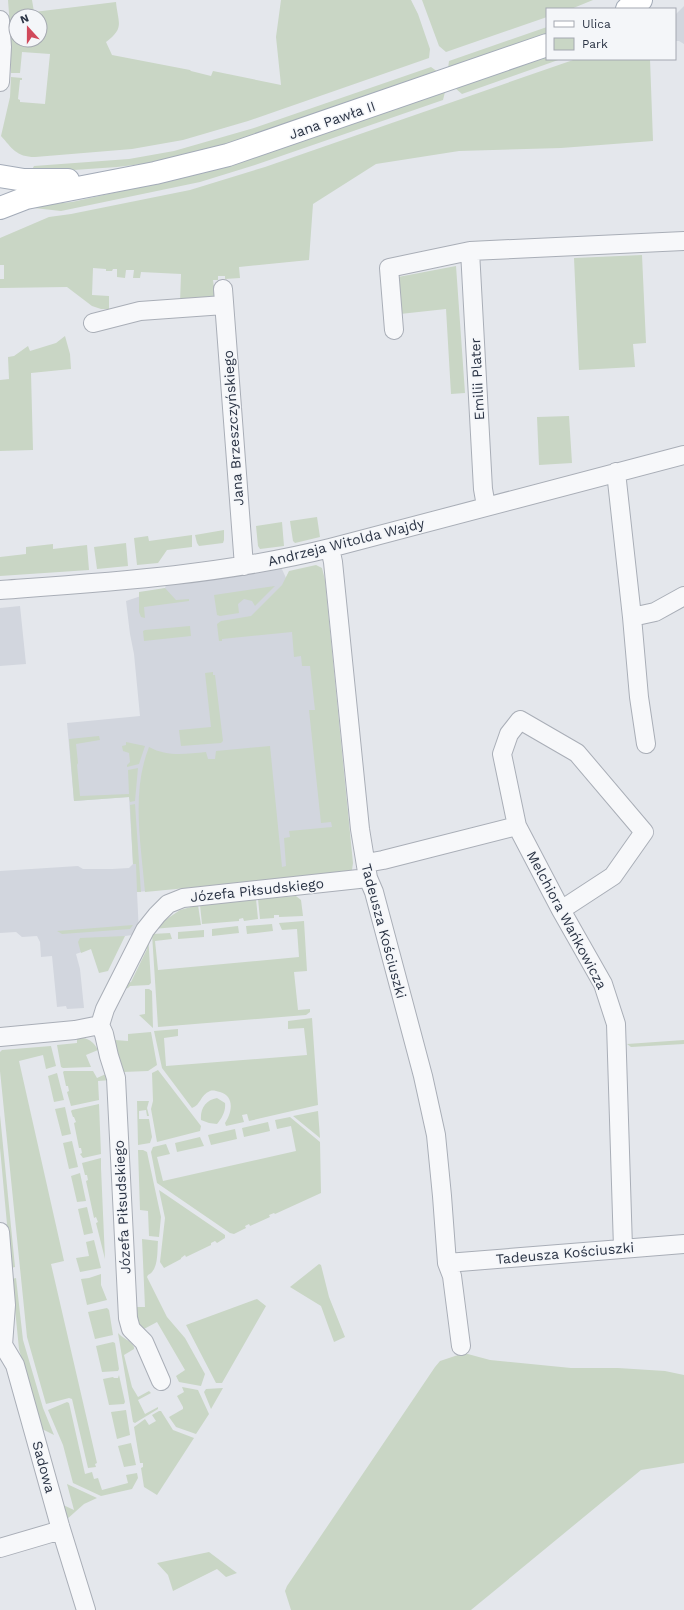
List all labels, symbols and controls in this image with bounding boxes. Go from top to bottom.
north arrow [8,8,48,48]
legend [546,8,676,60]
text: N [18,12,31,27]
text: Ulica [582,17,611,31]
text: Park [582,37,608,51]
street label: Jana Pawła II [287,98,377,142]
street label: Emilii Plater [467,337,487,421]
street label: Jana Brzeszczyńskiego [220,350,246,506]
street label: Andrzeja Witolda Wajdy [266,515,427,569]
street label: Melchiora Wańkowicza [524,848,610,992]
street label: Tadeusza Kościuszki [358,862,410,1000]
street label: Józefa Piłsudskiego [189,875,325,905]
street label: Józefa Piłsudskiego [110,1140,134,1274]
street label: Tadeusza Kościuszki [495,1239,635,1267]
street label: Sadowa [29,1439,59,1495]

